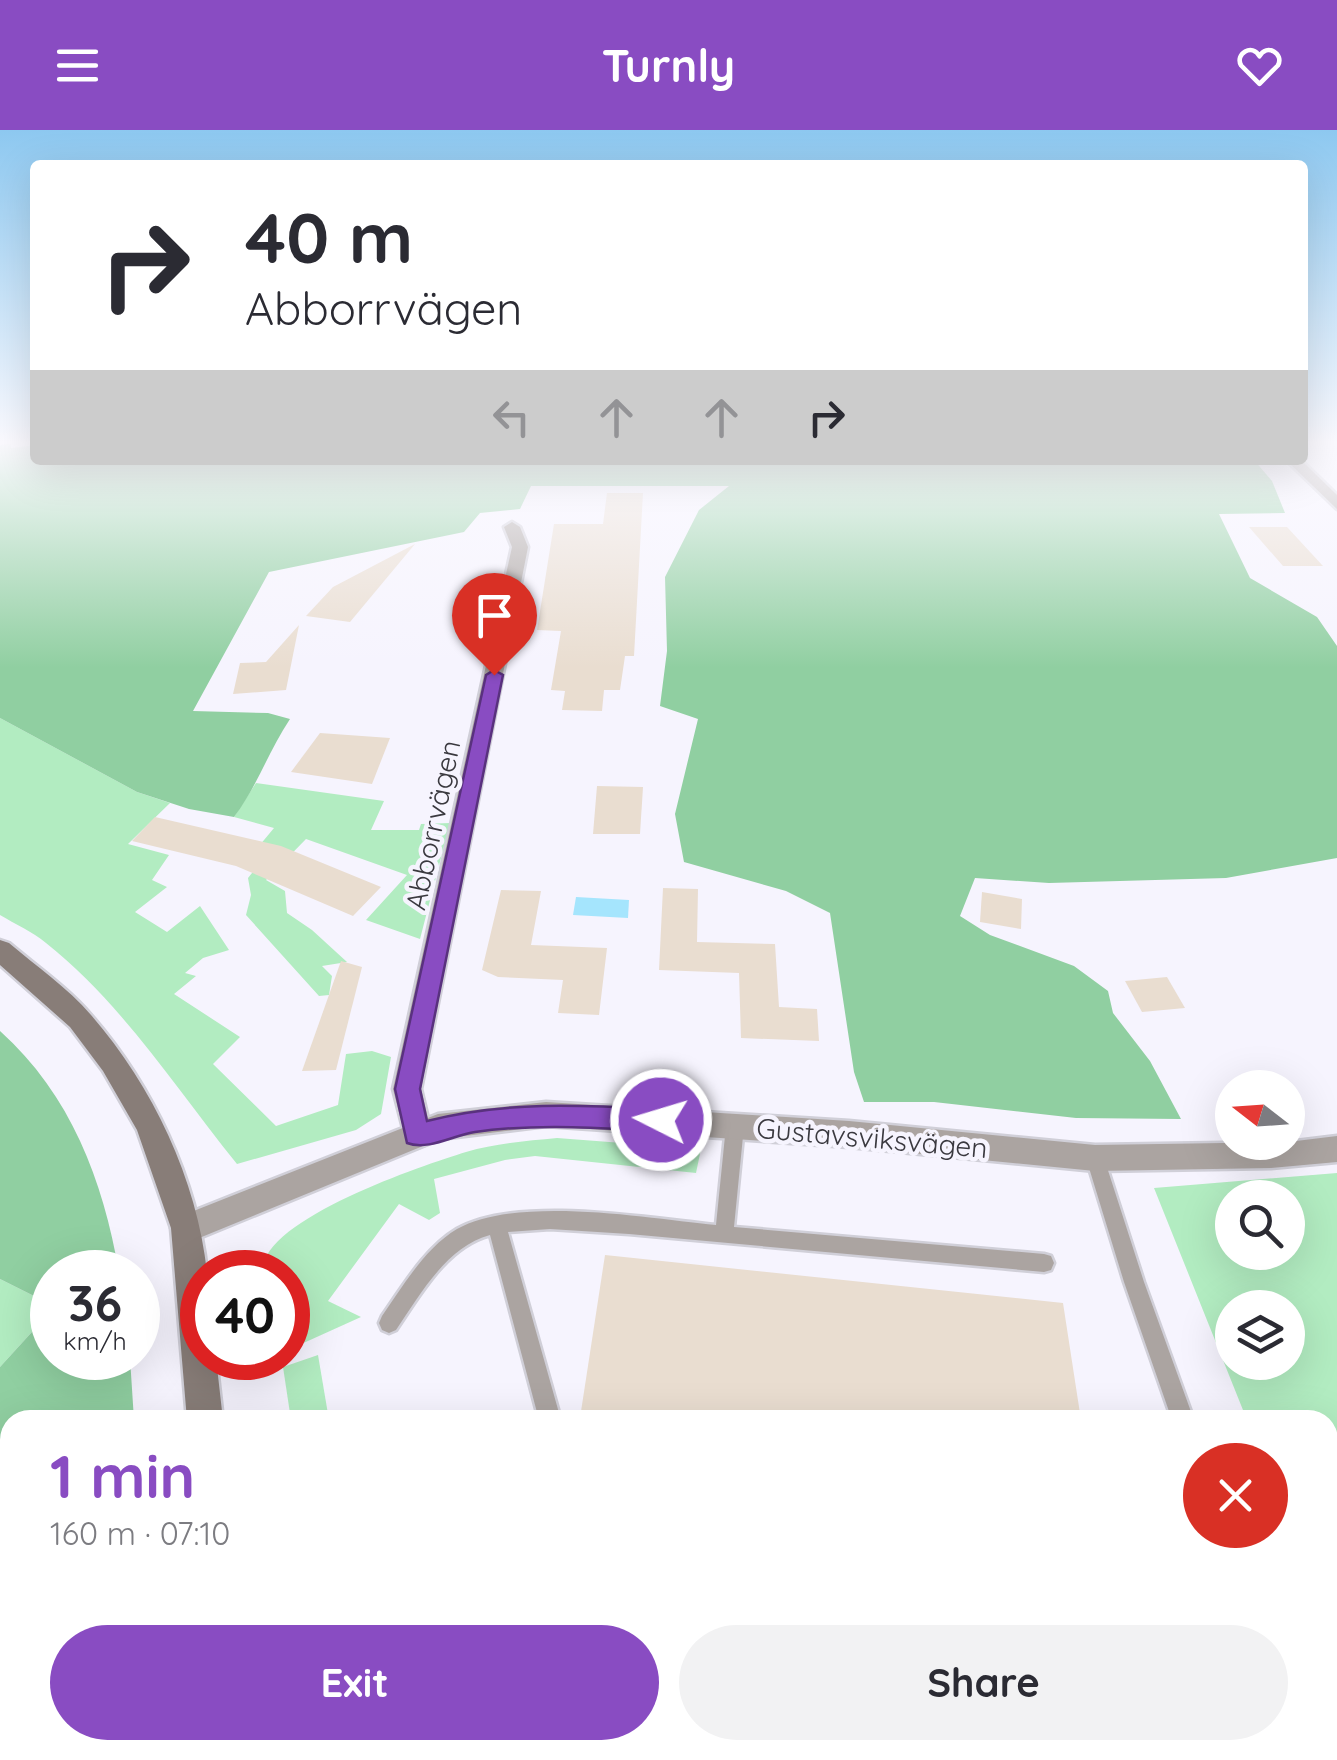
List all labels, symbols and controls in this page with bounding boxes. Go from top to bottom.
text: Turnly [602,37,735,93]
icon: menu [50,38,105,93]
icon: heart [1232,38,1287,93]
text: 40 m [245,193,413,281]
icon: right [80,200,210,330]
text: Abborrvägen [245,280,522,336]
icon: left [484,390,539,445]
icon: ahead [589,390,644,445]
icon: ahead [694,390,749,445]
icon: right [799,390,854,445]
pin [452,573,537,676]
icon: arrive [467,588,522,643]
street label: Abborrvägen [397,737,468,913]
position arrow [609,1068,713,1172]
north arrow [1215,1070,1305,1160]
map controls [1215,1070,1305,1380]
street label: Gustavsviksvägen [755,1110,989,1165]
button: search [1215,1180,1305,1270]
speed limit sign: 40 [180,1250,310,1380]
text: 36 [68,1271,122,1334]
button: layers [1215,1290,1305,1380]
text: km/h [63,1325,127,1356]
text: 1 min [50,1438,195,1513]
button: close [1183,1443,1288,1548]
text: 160 m · 07:10 [50,1513,230,1553]
button: Exit [50,1625,659,1740]
button: Share [679,1625,1288,1740]

